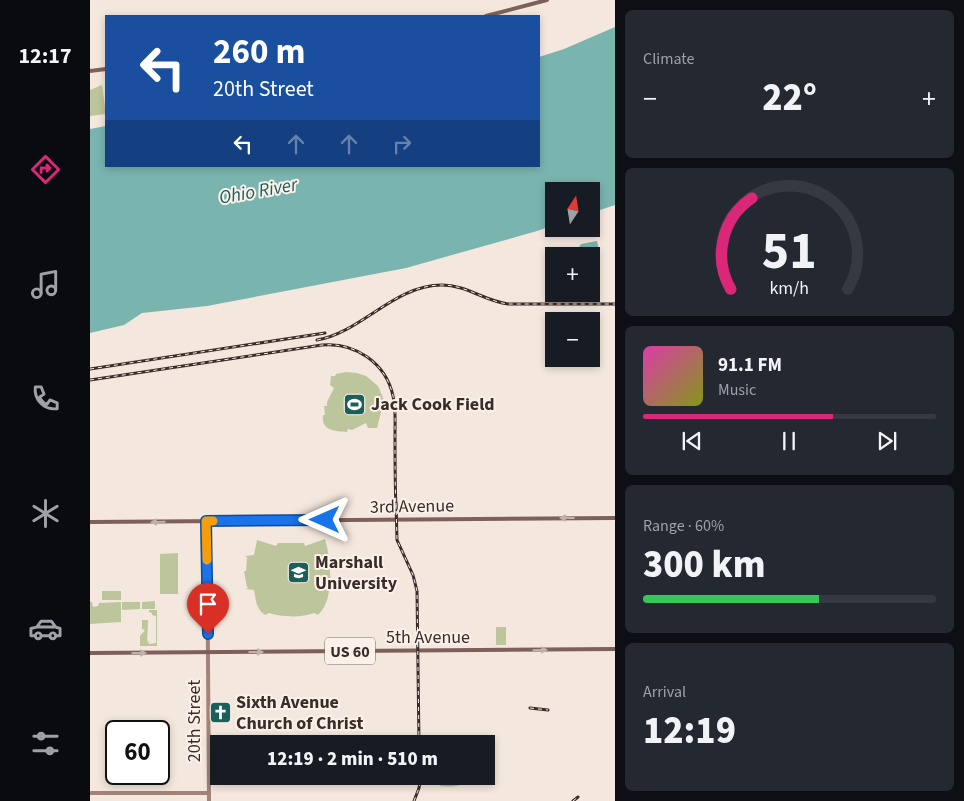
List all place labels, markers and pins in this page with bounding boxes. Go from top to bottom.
sports icon: Jack Cook Field [343,392,367,416]
place label: Jack Cook Field [371,392,495,417]
place label: Marshall University [315,550,398,596]
school or university icon: Marshall University [287,560,311,584]
pin [187,583,229,634]
place label: Sixth Avenue Church of Christ [236,690,363,736]
church icon: Sixth Avenue Church of Christ [208,700,232,724]

